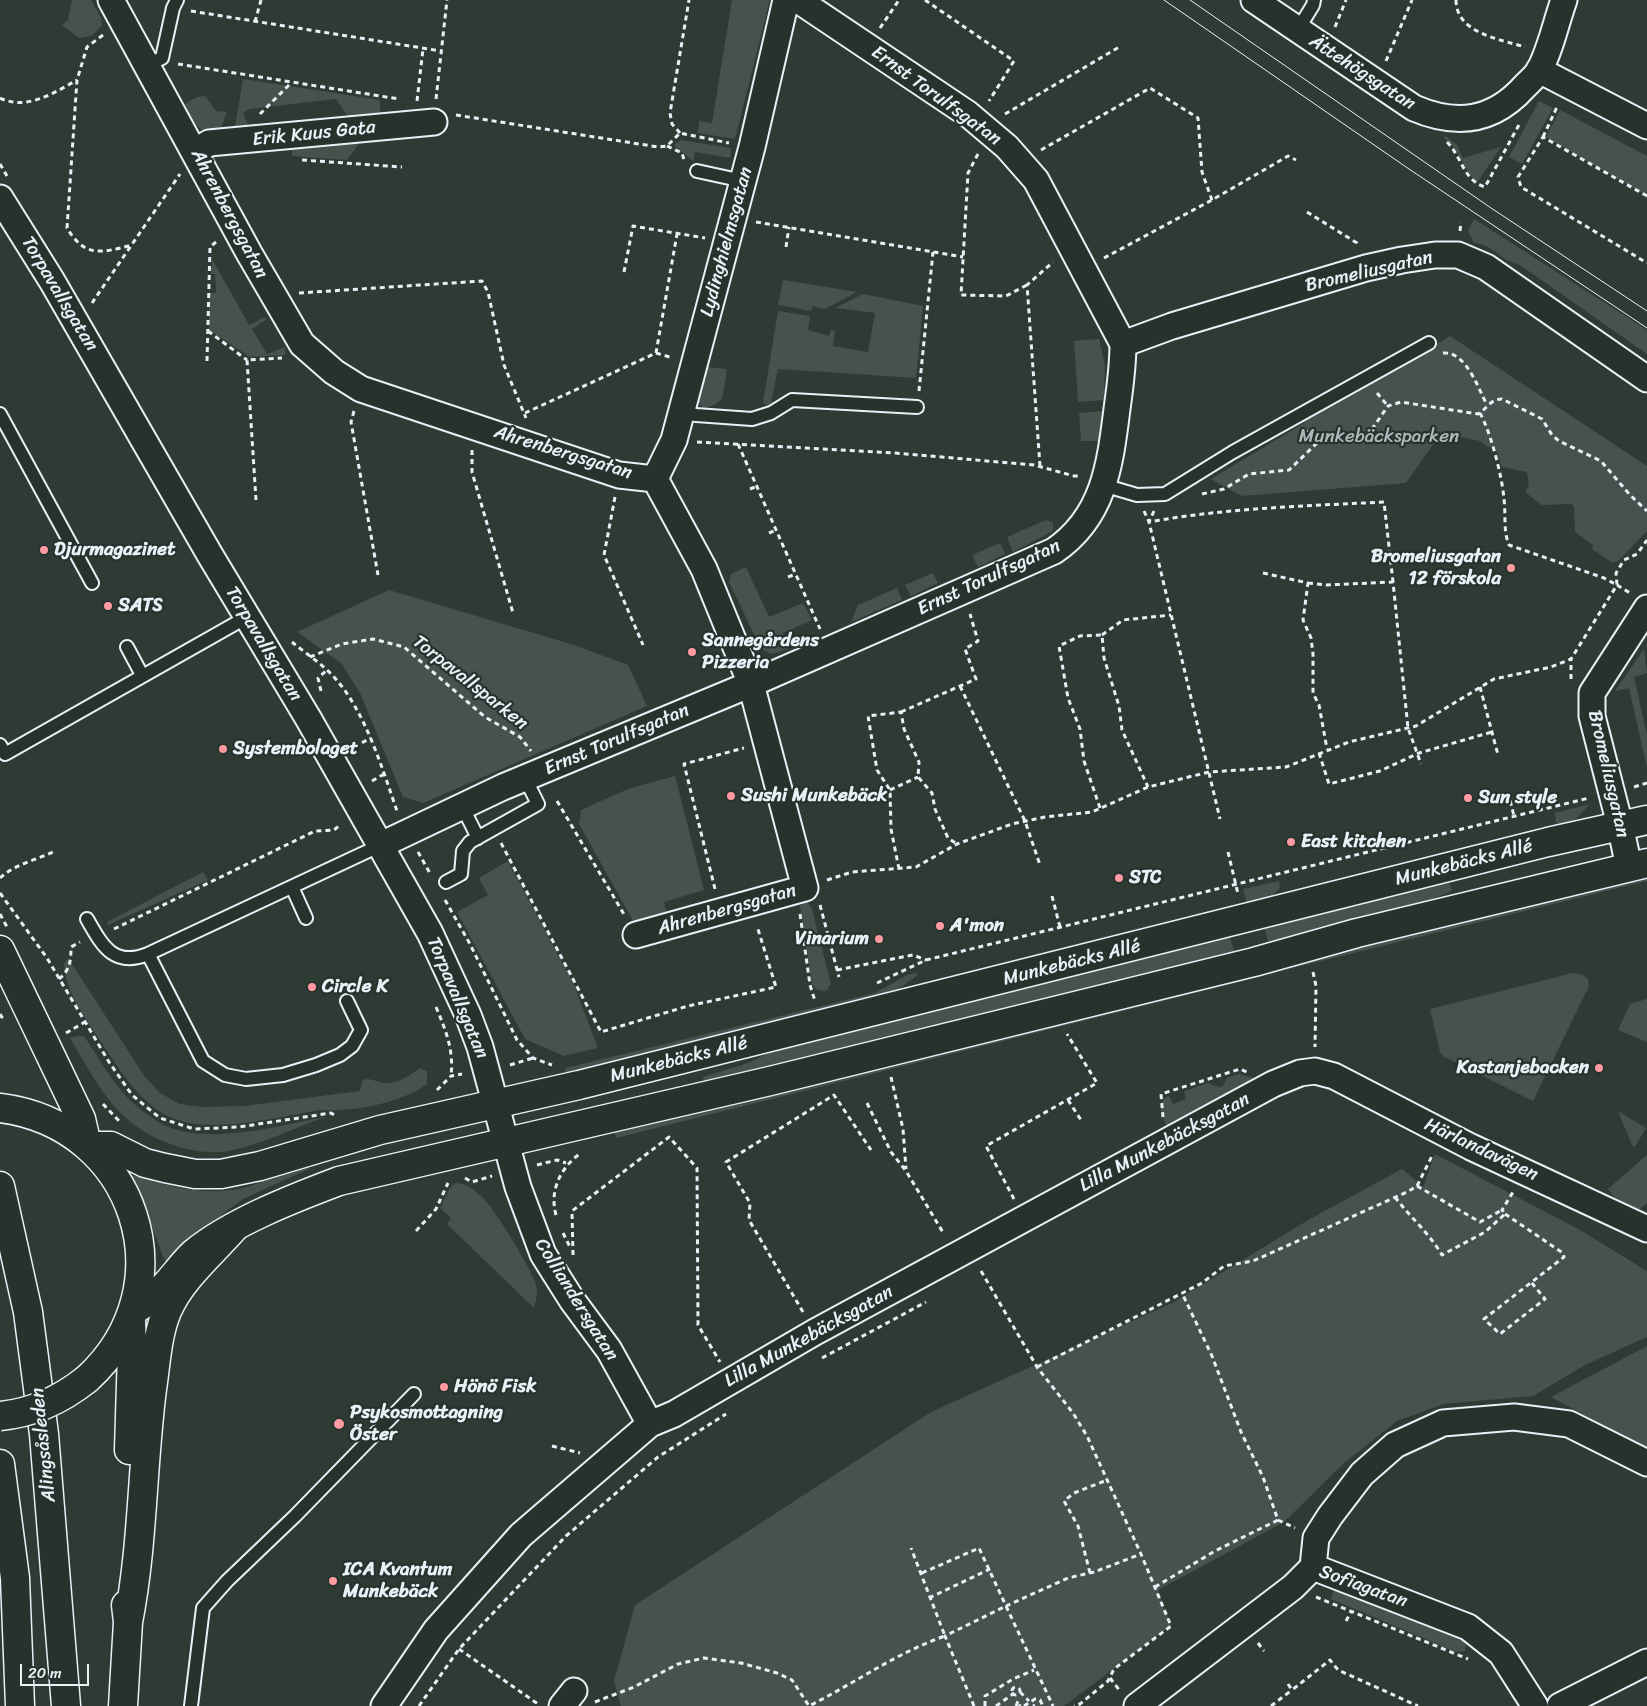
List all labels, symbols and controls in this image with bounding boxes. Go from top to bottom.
street label: Ättehögsgatan [1305,30,1419,116]
street label: Ernst Torulfsgatan [867,41,1005,151]
street label: Erik Kuus Gata [251,116,377,152]
street label: Ahrenbergsgatan [185,145,273,283]
street label: Lydinghielmsgatan [696,165,758,319]
street label: Torpavallsgatan [16,232,102,356]
street label: Bromeliusgatan [1303,246,1435,298]
street label: Ahrenbergsgatan [491,421,635,485]
park label: Munkebäcksparken [1299,426,1459,448]
street label: Ernst Torulfsgatan [914,535,1064,621]
place label: Djurmagazinet [54,539,175,561]
marker: Djurmagazinet [38,544,50,556]
place label: Bromeliusgatan 12 förskola [1371,546,1501,590]
marker: Bromeliusgatan 12 förskola [1505,562,1517,574]
street label: Torpavallsgatan [220,582,306,706]
place label: SATS [118,595,163,617]
marker: SATS [102,600,114,612]
place label: Sannegårdens Pizzeria [702,630,819,674]
street label: Torpavallsparken [408,631,532,735]
marker: Sannegårdens Pizzeria [686,646,698,658]
street label: Ernst Torulfsgatan [541,699,693,781]
street label: Bromeliusgatan [1582,708,1634,840]
place label: Systembolaget [233,738,358,760]
marker: Systembolaget [217,743,229,755]
place label: Sushi Munkebäck [741,785,887,807]
place label: Sun style [1478,787,1557,809]
marker: Sushi Munkebäck [725,790,737,802]
marker: Sun style [1462,792,1474,804]
place label: East kitchen [1301,831,1406,853]
street label: Munkebäcks Allé [1393,835,1535,891]
marker: East kitchen [1285,836,1297,848]
place label: STC [1129,867,1161,889]
marker: STC [1113,872,1125,884]
street label: Ahrenbergsgatan [655,879,799,941]
place label: A'mon [950,915,1004,937]
marker: A'mon [934,920,946,932]
place label: Vinarium [795,928,869,950]
marker: Vinarium [873,933,885,945]
street label: Torpavallsgatan [421,934,493,1062]
street label: Munkebäcks Allé [1001,935,1143,991]
place label: Circle K [322,976,388,998]
marker: Circle K [306,981,318,993]
street label: Munkebäcks Allé [608,1032,750,1088]
place label: Kastanjebacken [1456,1057,1589,1079]
marker: Kastanjebacken [1593,1062,1605,1074]
street label: Lilla Munkebäcksgatan [1076,1088,1254,1198]
street label: Härlandavägen [1420,1114,1542,1186]
street label: Colliandersgatan [529,1235,623,1365]
street label: Lilla Munkebäcksgatan [721,1281,897,1393]
place label: Hönö Fisk [454,1376,536,1398]
marker: Hönö Fisk [438,1381,450,1393]
street label: Alingsåsleden [27,1387,61,1503]
place label: Psykosmottagning Öster [350,1402,503,1446]
marker: Psykosmottagning Öster [332,1417,346,1431]
place label: ICA Kvantum Munkebäck [343,1559,452,1603]
street label: Sofiagatan [1316,1560,1410,1614]
marker: ICA Kvantum Munkebäck [327,1575,339,1587]
scale bar [22,1654,91,1686]
text: 20 m [28,1660,62,1686]

